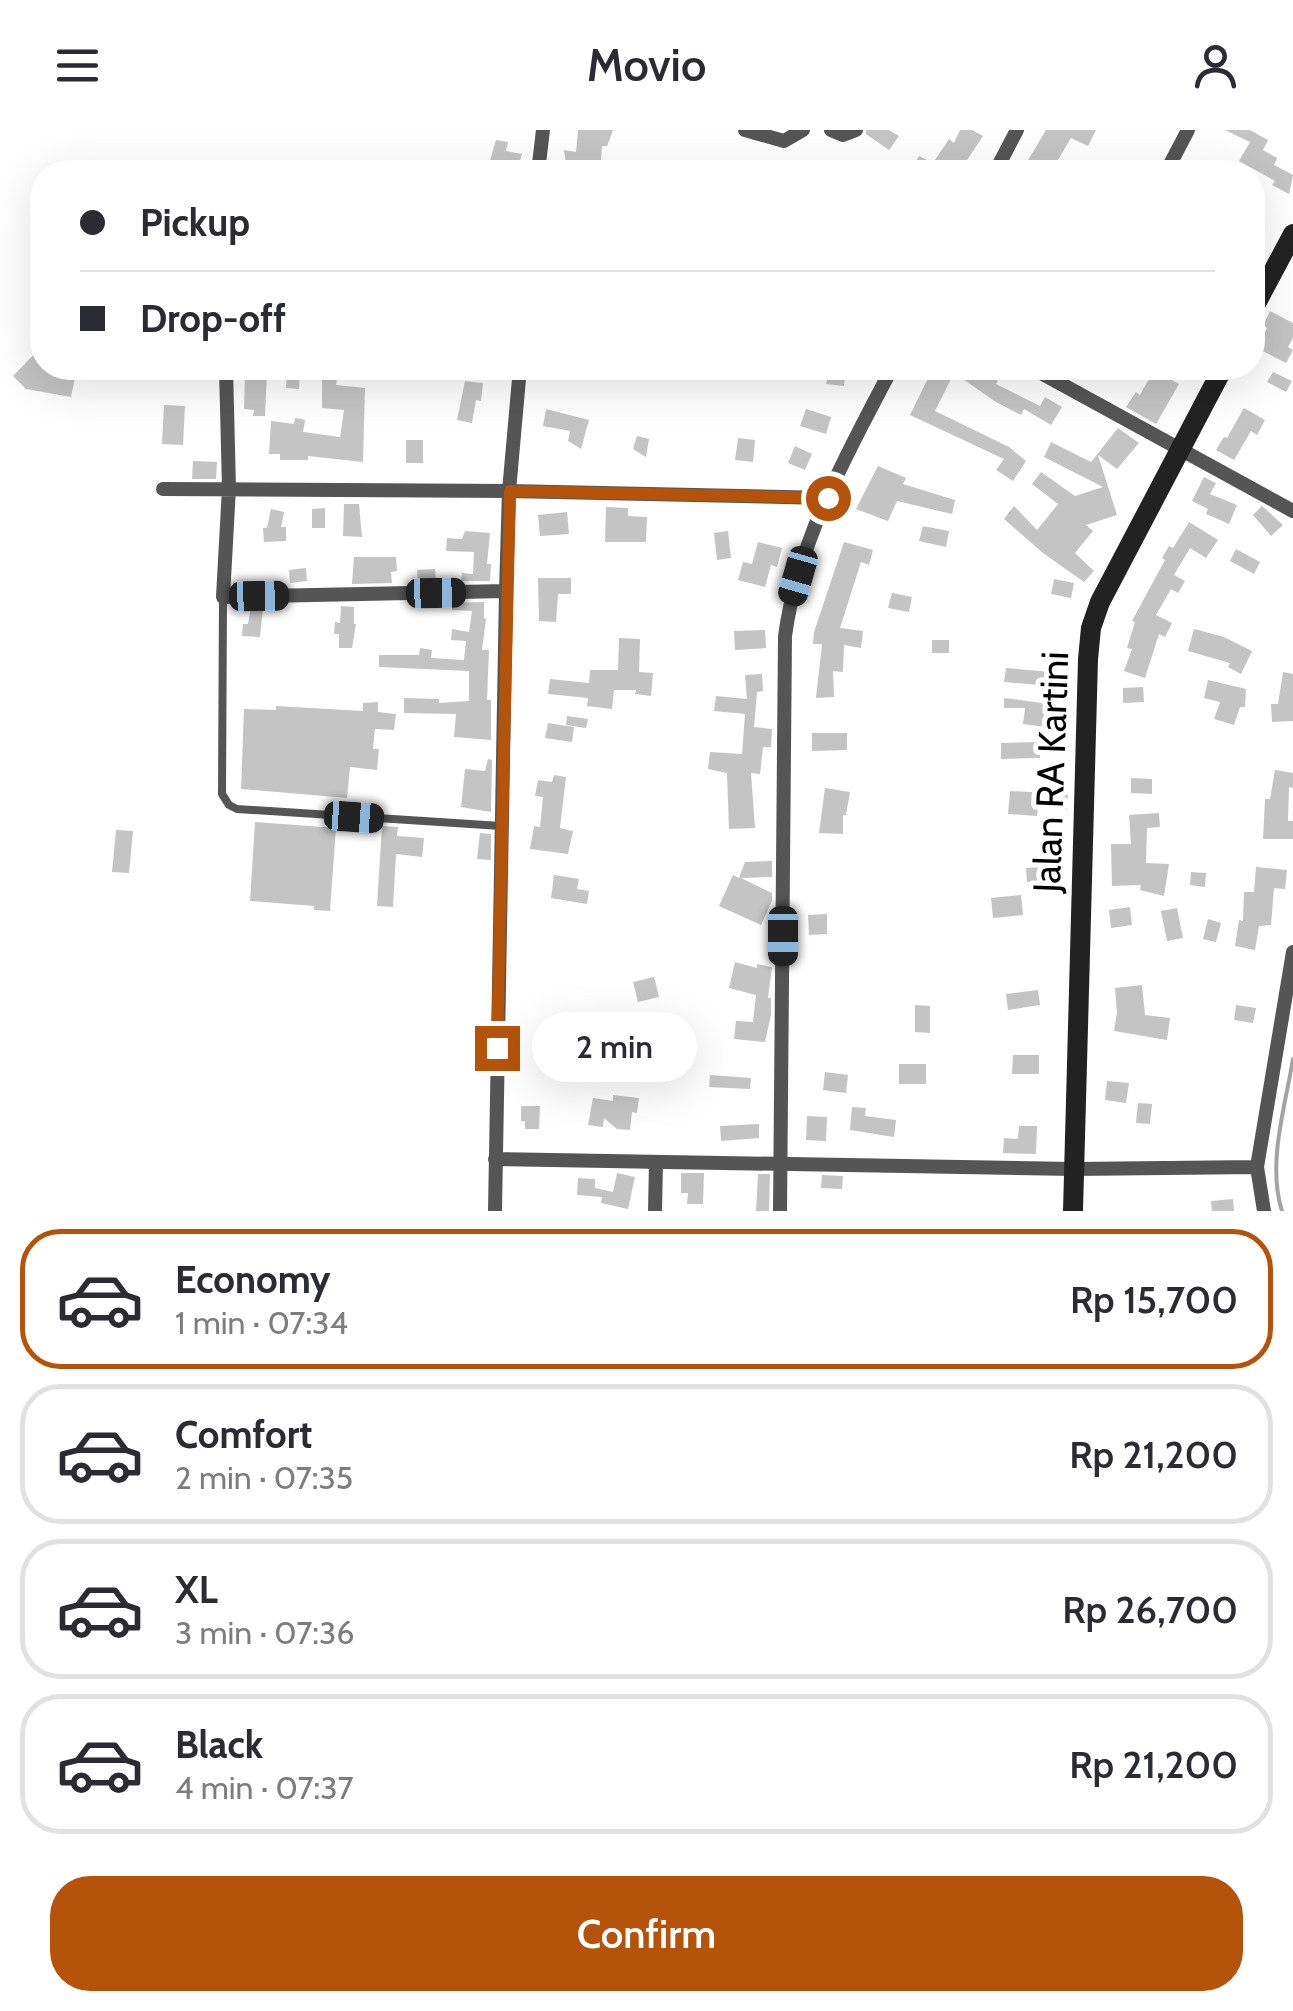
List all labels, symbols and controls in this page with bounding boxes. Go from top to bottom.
icon: menu [50,38,105,93]
text: Movio [587,38,706,92]
icon: person [1188,38,1243,93]
text: Pickup [140,199,250,246]
text: Drop-off [140,295,286,342]
route start [806,476,851,521]
car [775,543,821,609]
car [406,577,466,609]
car [229,580,289,612]
street label: Jalan RA Kartini [1023,651,1078,894]
car [323,800,385,834]
car [768,906,798,966]
callout: 2 min [532,1013,697,1083]
route end [475,1026,520,1071]
text: 2 min [576,1027,653,1066]
icon: car [55,1254,145,1344]
text: Economy [175,1256,330,1303]
text: Rp 15,700 [1070,1276,1238,1323]
text: 1 min · 07:34 [175,1303,348,1342]
icon: car [55,1409,145,1499]
text: Comfort [175,1411,312,1458]
text: Rp 21,200 [1069,1431,1238,1478]
text: 2 min · 07:35 [175,1458,353,1497]
icon: car [55,1564,145,1654]
text: XL [175,1566,218,1613]
text: Rp 26,700 [1062,1586,1238,1633]
text: 3 min · 07:36 [175,1613,355,1652]
icon: car [55,1719,145,1809]
text: Black [175,1721,263,1768]
text: Rp 21,200 [1069,1741,1238,1788]
text: 4 min · 07:37 [175,1768,354,1807]
button: Confirm [50,1876,1243,1991]

